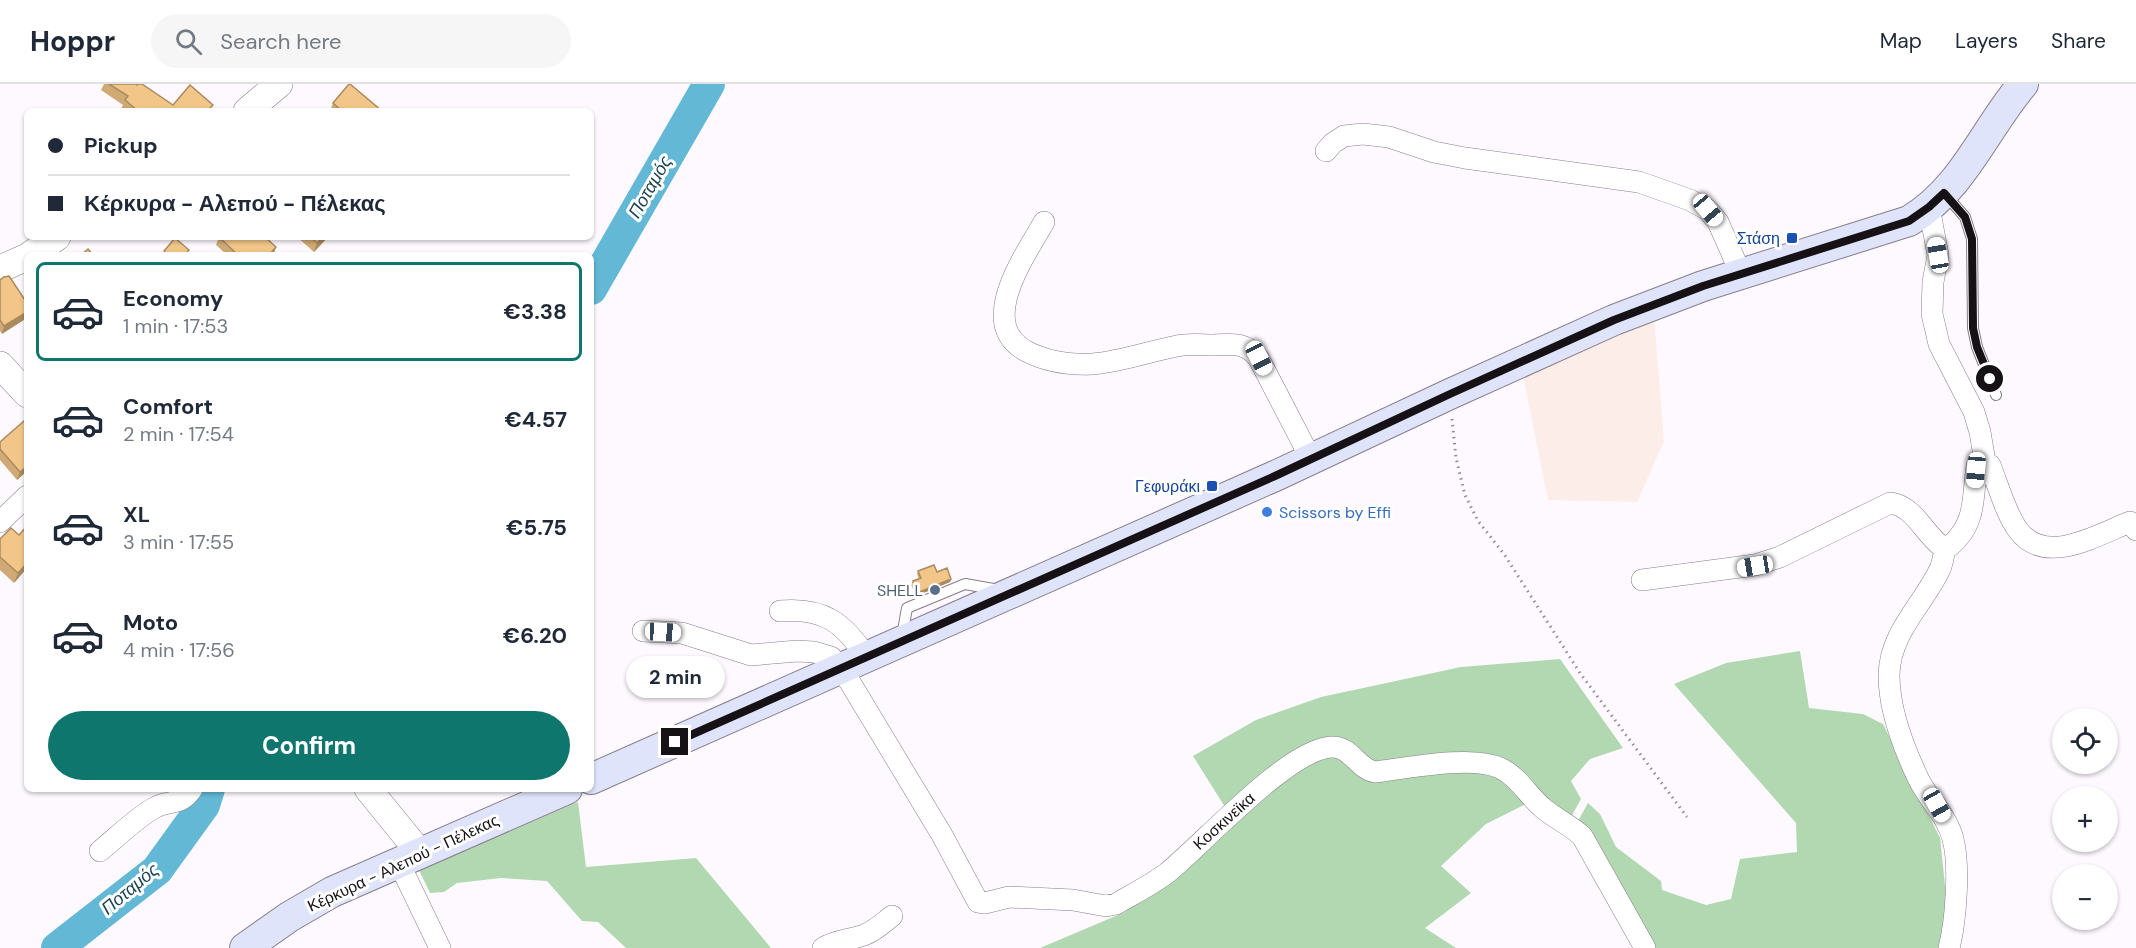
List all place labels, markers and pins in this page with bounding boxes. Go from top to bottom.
place label: Στάση [1737,228,1780,249]
marker: Στάση [1785,231,1799,245]
place label: Γεφυράκι [1135,476,1200,497]
marker: Γεφυράκι [1205,479,1219,493]
place label: Scissors by Effi [1279,502,1391,523]
marker: Scissors by Effi [1260,505,1274,519]
place label: SHELL [877,580,923,601]
marker: SHELL [928,583,942,597]

